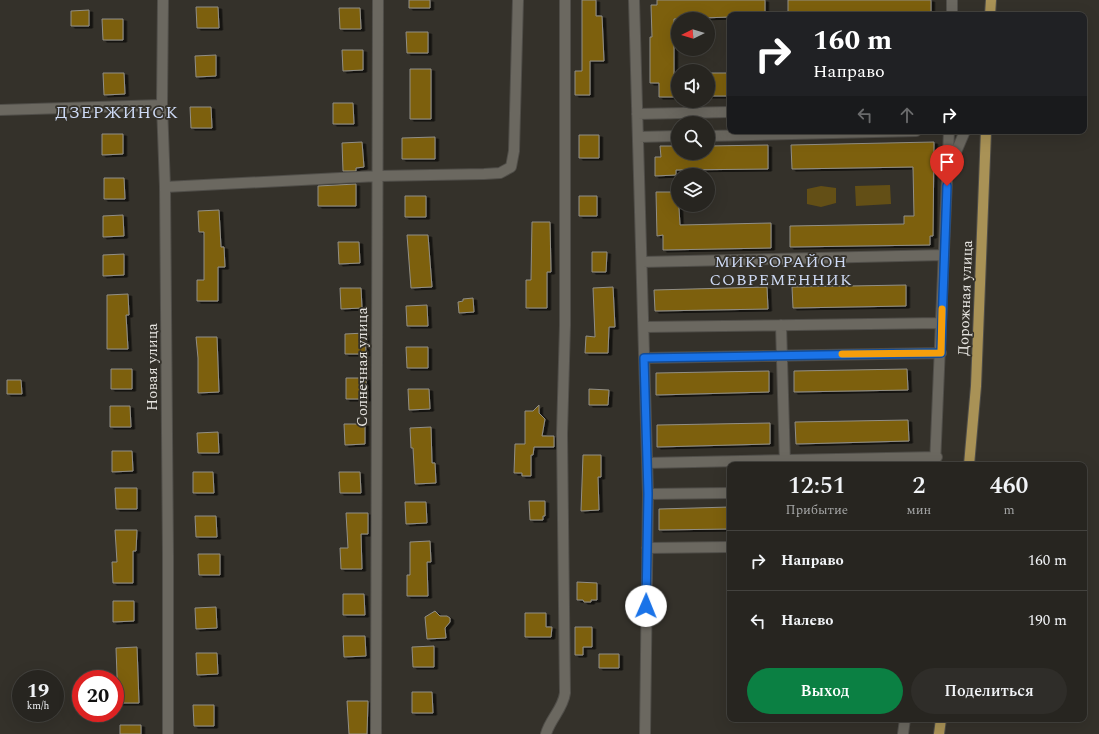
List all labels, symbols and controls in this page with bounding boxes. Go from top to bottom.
north arrow [671,12,715,56]
map controls [671,12,715,212]
text: 160 m [813,19,892,62]
icon: right [747,28,799,80]
text: Направо [813,58,885,85]
button: sound [671,64,715,108]
district label: ДЗЕРЖИНСК [55,100,179,126]
icon: left [854,104,876,126]
icon: ahead [896,104,918,126]
icon: right [938,104,960,126]
button: search [671,116,715,160]
pin [930,145,964,186]
icon: arrive [936,151,958,173]
button: layers [671,168,715,212]
street label: Дорожная улица [952,239,979,356]
district label: МИКРОРАЙОН СОВРЕМЕННИК [710,250,852,292]
street label: Солнечная улица [351,306,374,427]
street label: Новая улица [141,322,164,411]
text: 12:51 [788,468,846,504]
text: 2 [912,468,925,504]
text: 460 [990,468,1028,504]
text: Прибытие [786,500,848,520]
text: мин [907,500,931,520]
text: m [1004,500,1015,520]
text: Направо [781,549,844,572]
text: 160 m [1028,549,1067,572]
icon: right [747,550,769,572]
position arrow [625,585,667,627]
text: Налево [781,609,834,632]
text: 190 m [1028,609,1067,632]
icon: left [747,610,769,632]
button: Выход [747,668,903,714]
button: Поделиться [911,668,1067,714]
speed limit sign: 20 [72,670,124,722]
text: 19 [27,676,49,706]
text: km/h [27,698,49,714]

